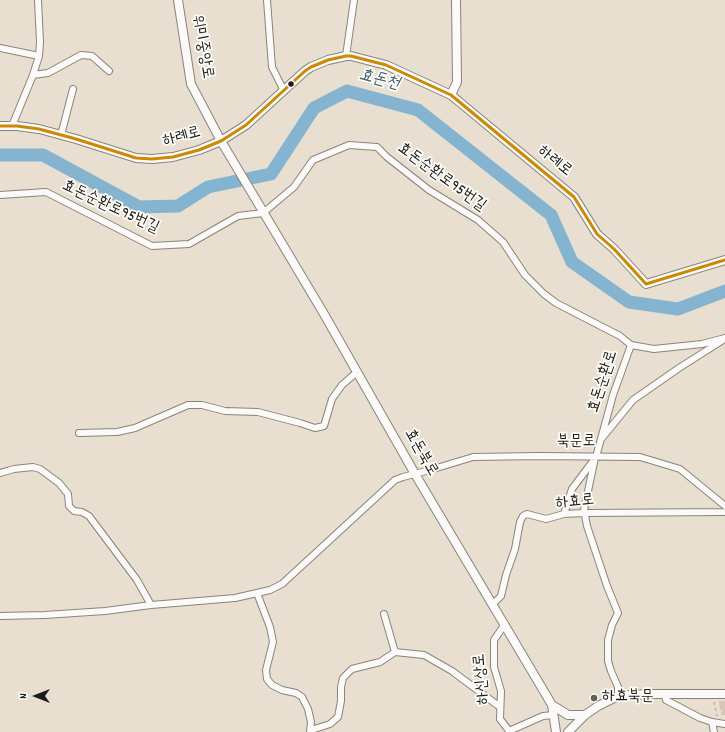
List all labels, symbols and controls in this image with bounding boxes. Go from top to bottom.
street label: 위미중앙로 [186,14,216,80]
water label: 효돈천 [357,66,401,96]
unlabelled marker [286,79,296,89]
street label: 하례로 [161,124,203,152]
street label: 효돈순환로95번길 [393,139,489,217]
street label: 하례로 [533,142,575,182]
street label: 효돈순환로95번길 [58,177,162,239]
street label: 효돈순환로 [585,348,623,416]
street label: 효돈북로 [399,426,441,480]
street label: 북문로 [557,433,595,453]
street label: 하효로 [555,491,595,515]
street label: 하신상로 [471,653,495,705]
north arrow [16,676,56,716]
place label: 하효북문 [602,688,654,708]
text: N [16,693,32,699]
marker: 하효북문 [589,693,599,703]

